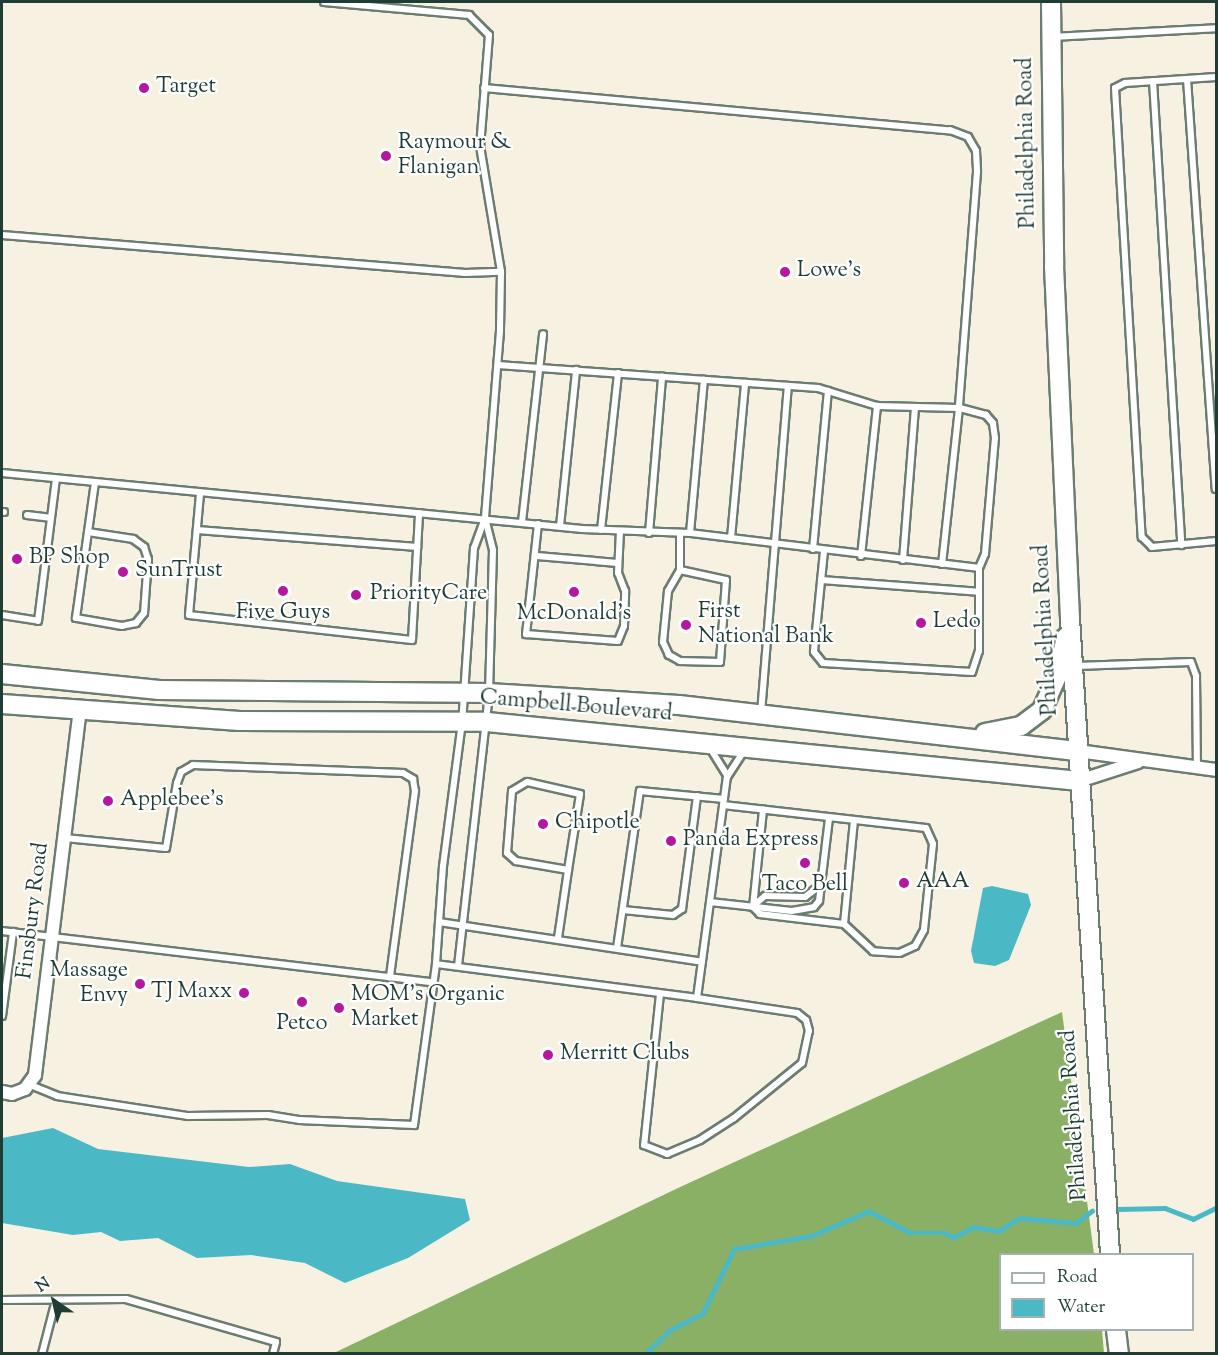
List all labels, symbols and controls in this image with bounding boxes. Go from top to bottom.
street label: Philadelphia Road [1013,57,1043,229]
place label: Target [156,75,216,101]
marker: Target [137,81,151,95]
place label: Raymour & Flanigan [398,130,511,182]
marker: Raymour & Flanigan [379,149,393,163]
place label: Lowe's [797,259,861,285]
marker: Lowe's [778,265,792,279]
street label: Philadelphia Road [1029,544,1065,716]
place label: BP Shop [29,546,110,572]
marker: BP Shop [10,552,24,566]
place label: SunTrust [135,559,222,585]
marker: SunTrust [116,565,130,579]
place label: PriorityCare [370,582,487,608]
marker: Five Guys [276,584,290,598]
marker: McDonald's [567,585,581,599]
marker: PriorityCare [347,586,365,604]
place label: First National Bank [698,599,834,650]
place label: Five Guys [236,601,330,627]
place label: McDonald's [517,602,631,628]
place label: Ledo [933,610,981,636]
marker: Ledo [914,616,928,630]
marker: First National Bank [679,618,693,632]
street label: Campbell Boulevard [479,685,673,729]
place label: Applebee's [120,788,224,814]
marker: Applebee's [101,794,115,808]
place label: Chipotle [555,811,640,837]
marker: Chipotle [536,817,550,831]
place label: Panda Express [683,828,818,854]
marker: Panda Express [664,834,678,848]
street label: Finsbury Road [13,841,55,981]
marker: Taco Bell [798,856,812,870]
place label: AAA [916,870,970,896]
place label: Taco Bell [762,873,848,899]
marker: AAA [897,876,911,890]
place label: Massage Envy [50,958,128,1010]
marker: Massage Envy [133,977,147,991]
place label: TJ Maxx [151,980,232,1006]
place label: MOM's Organic Market [351,982,505,1034]
marker: TJ Maxx [237,986,251,1000]
marker: Petco [295,995,309,1009]
marker: MOM's Organic Market [332,1001,346,1015]
place label: Petco [276,1012,328,1038]
street label: Philadelphia Road [1056,1029,1094,1201]
place label: Merritt Clubs [560,1042,689,1068]
marker: Merritt Clubs [541,1048,555,1062]
legend [999,1253,1194,1331]
text: Road [1057,1265,1097,1291]
north arrow [24,1271,84,1331]
text: N [32,1273,55,1299]
text: Water [1057,1295,1105,1321]

